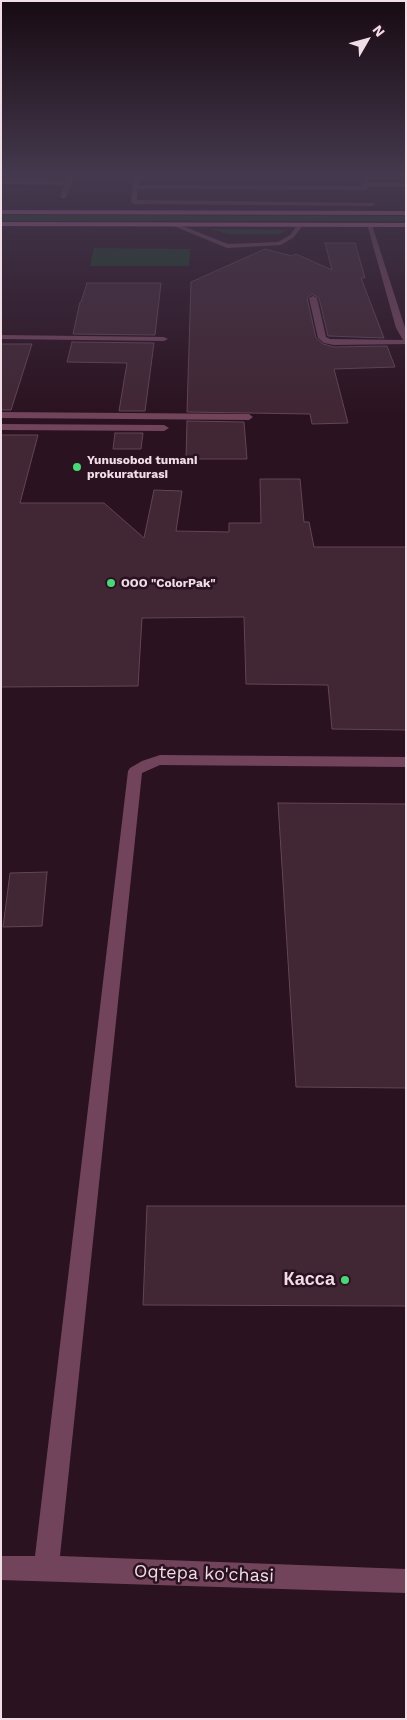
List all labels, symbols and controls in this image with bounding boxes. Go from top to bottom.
north arrow [342,15,392,65]
text: N [369,22,388,40]
place label: Yunusobod tumani prokuraturasi [87,453,197,481]
marker: Yunusobod tumani prokuraturasi [71,461,83,473]
place label: OOO "ColorPak" [121,576,216,590]
marker: OOO "ColorPak" [105,577,117,589]
place label: Касса [284,1269,335,1291]
marker: Касса [339,1274,351,1286]
street label: Oqtepa ko'chasi [134,1561,274,1587]

